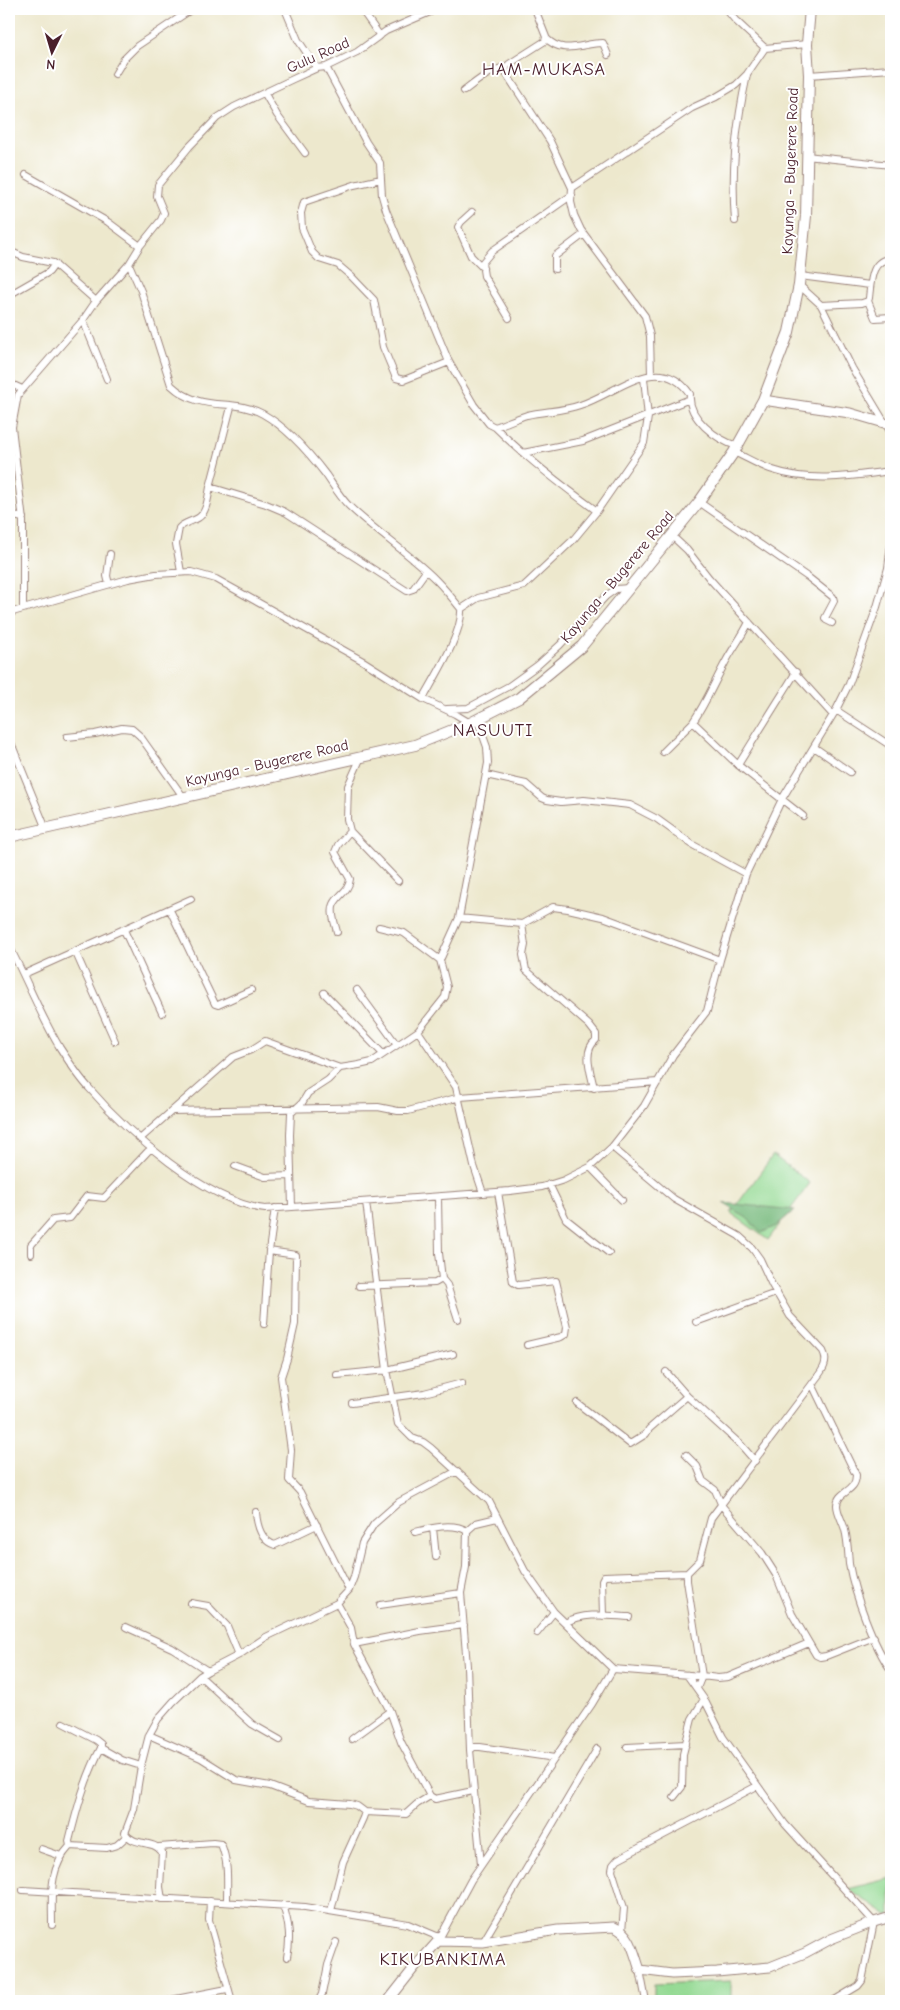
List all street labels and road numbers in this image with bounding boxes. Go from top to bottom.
street label: Gulu Road [284,33,352,77]
street label: Kayunga - Bugerere Road [778,87,802,255]
street label: Kayunga - Bugerere Road [557,507,677,647]
street label: Kayunga - Bugerere Road [184,735,350,791]

